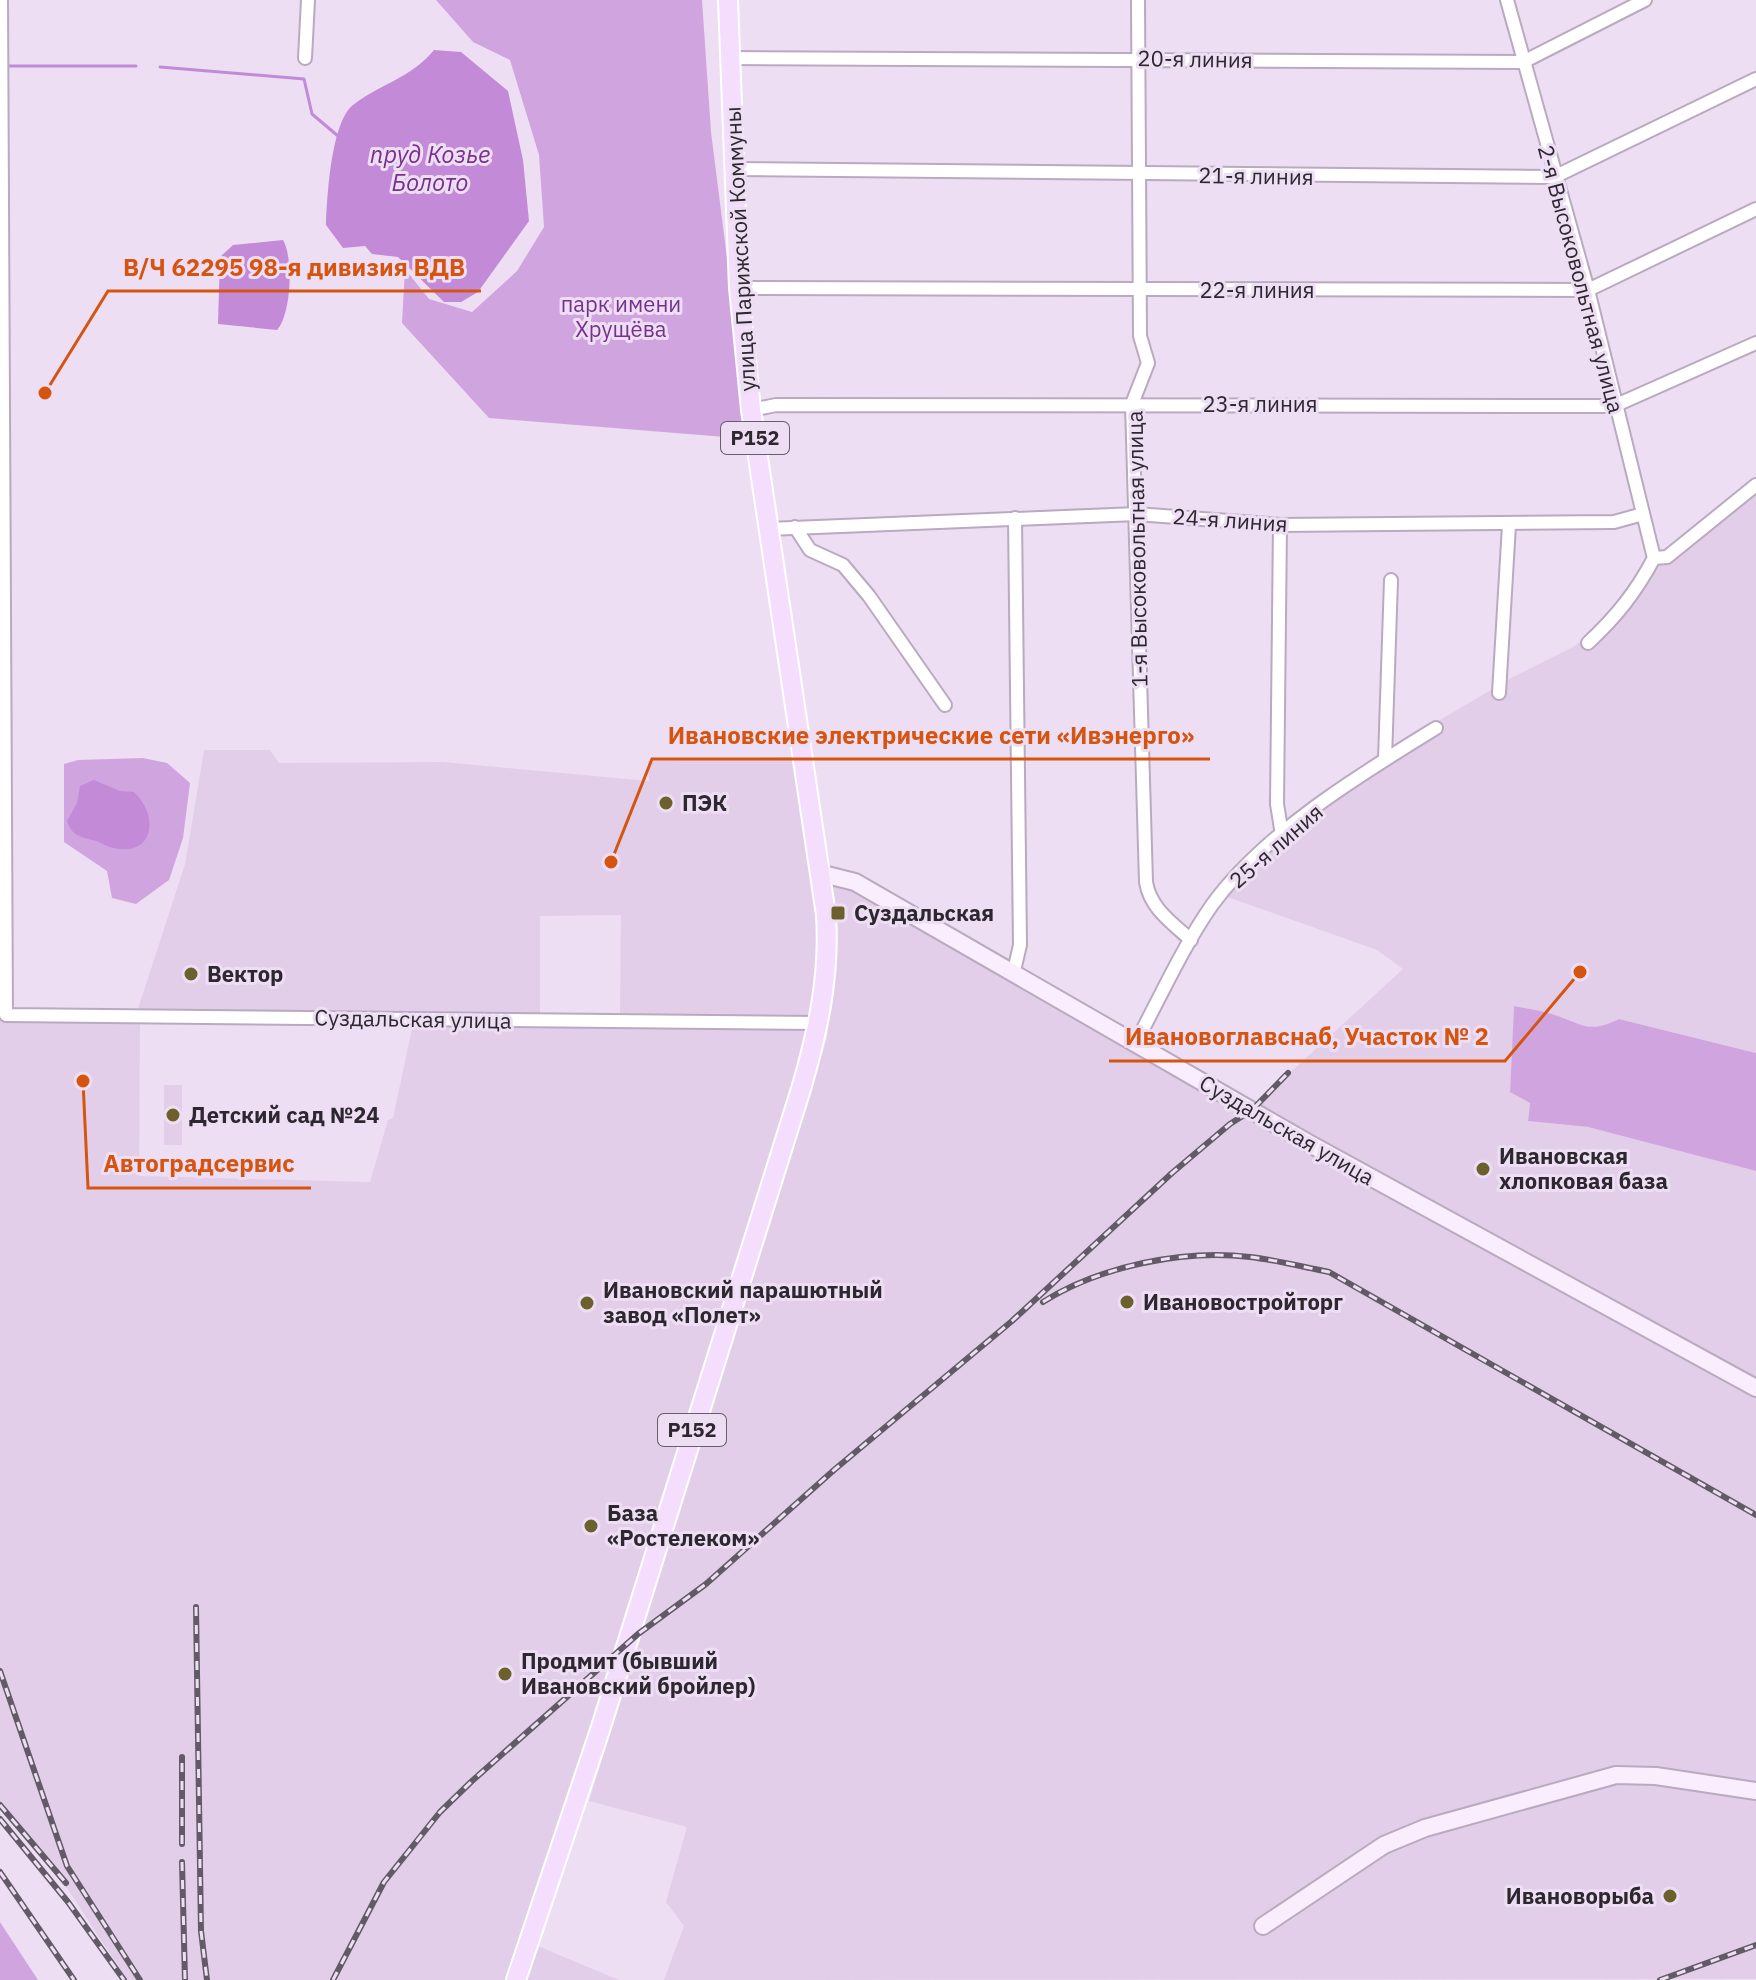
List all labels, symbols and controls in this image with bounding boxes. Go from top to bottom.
street label: 20-я линия [1137,43,1253,74]
street label: улица Парижской Коммуны [718,106,761,392]
water label: пруд Козье Болото [370,138,490,198]
street label: 2-я Высоковольтная улица [1532,142,1631,416]
street label: 21-я линия [1198,160,1314,191]
callout: В/Ч 62295 98-я дивизия ВДВ [108,243,481,291]
text: В/Ч 62295 98-я дивизия ВДВ [123,251,465,283]
street label: 22-я линия [1199,275,1315,304]
park label: парк имени Хрущёва [561,289,681,343]
street label: 23-я линия [1202,389,1318,418]
street label: 1-я Высоковольтная улица [1120,410,1153,688]
road number: Р152 [721,422,789,454]
street label: 24-я линия [1172,501,1288,538]
callout: Ивановские электрические сети «Ивэнерго» [652,711,1210,759]
text: Ивановские электрические сети «Ивэнерго» [668,719,1194,751]
place label: ПЭК [682,788,727,817]
marker: ПЭК [657,794,675,812]
street label: 25-я линия [1223,797,1329,894]
place label: Суздальская [854,898,994,927]
marker: Суздальская [829,904,847,922]
place label: Вектор [207,959,284,988]
marker: Вектор [182,965,200,983]
street label: Суздальская улица [314,1002,512,1035]
callout: Ивановоглавснаб, Участок № 2 [1109,1013,1505,1061]
text: Ивановоглавснаб, Участок № 2 [1125,1020,1489,1052]
street label: Суздальская улица [1195,1068,1380,1192]
place label: Детский сад №24 [189,1100,380,1129]
marker: Детский сад №24 [164,1106,182,1124]
callout: Автоградсервис [88,1140,311,1188]
place label: Ивановская хлопковая база [1499,1141,1668,1195]
text: Автоградсервис [103,1147,295,1179]
marker: Ивановская хлопковая база [1474,1160,1492,1178]
place label: Ивановский парашютный завод «Полет» [603,1275,883,1329]
place label: Ивановостройторг [1143,1287,1343,1316]
marker: Ивановостройторг [1118,1293,1136,1311]
marker: Ивановский парашютный завод «Полет» [578,1294,596,1312]
road number: Р152 [658,1414,726,1446]
place label: База «Ростелеком» [607,1498,760,1552]
marker: База «Ростелеком» [582,1517,600,1535]
place label: Продмит (бывший Ивановский бройлер) [521,1646,756,1700]
marker: Продмит (бывший Ивановский бройлер) [496,1665,514,1683]
place label: Ивановорыба [1506,1881,1654,1910]
marker: Ивановорыба [1661,1887,1679,1905]

